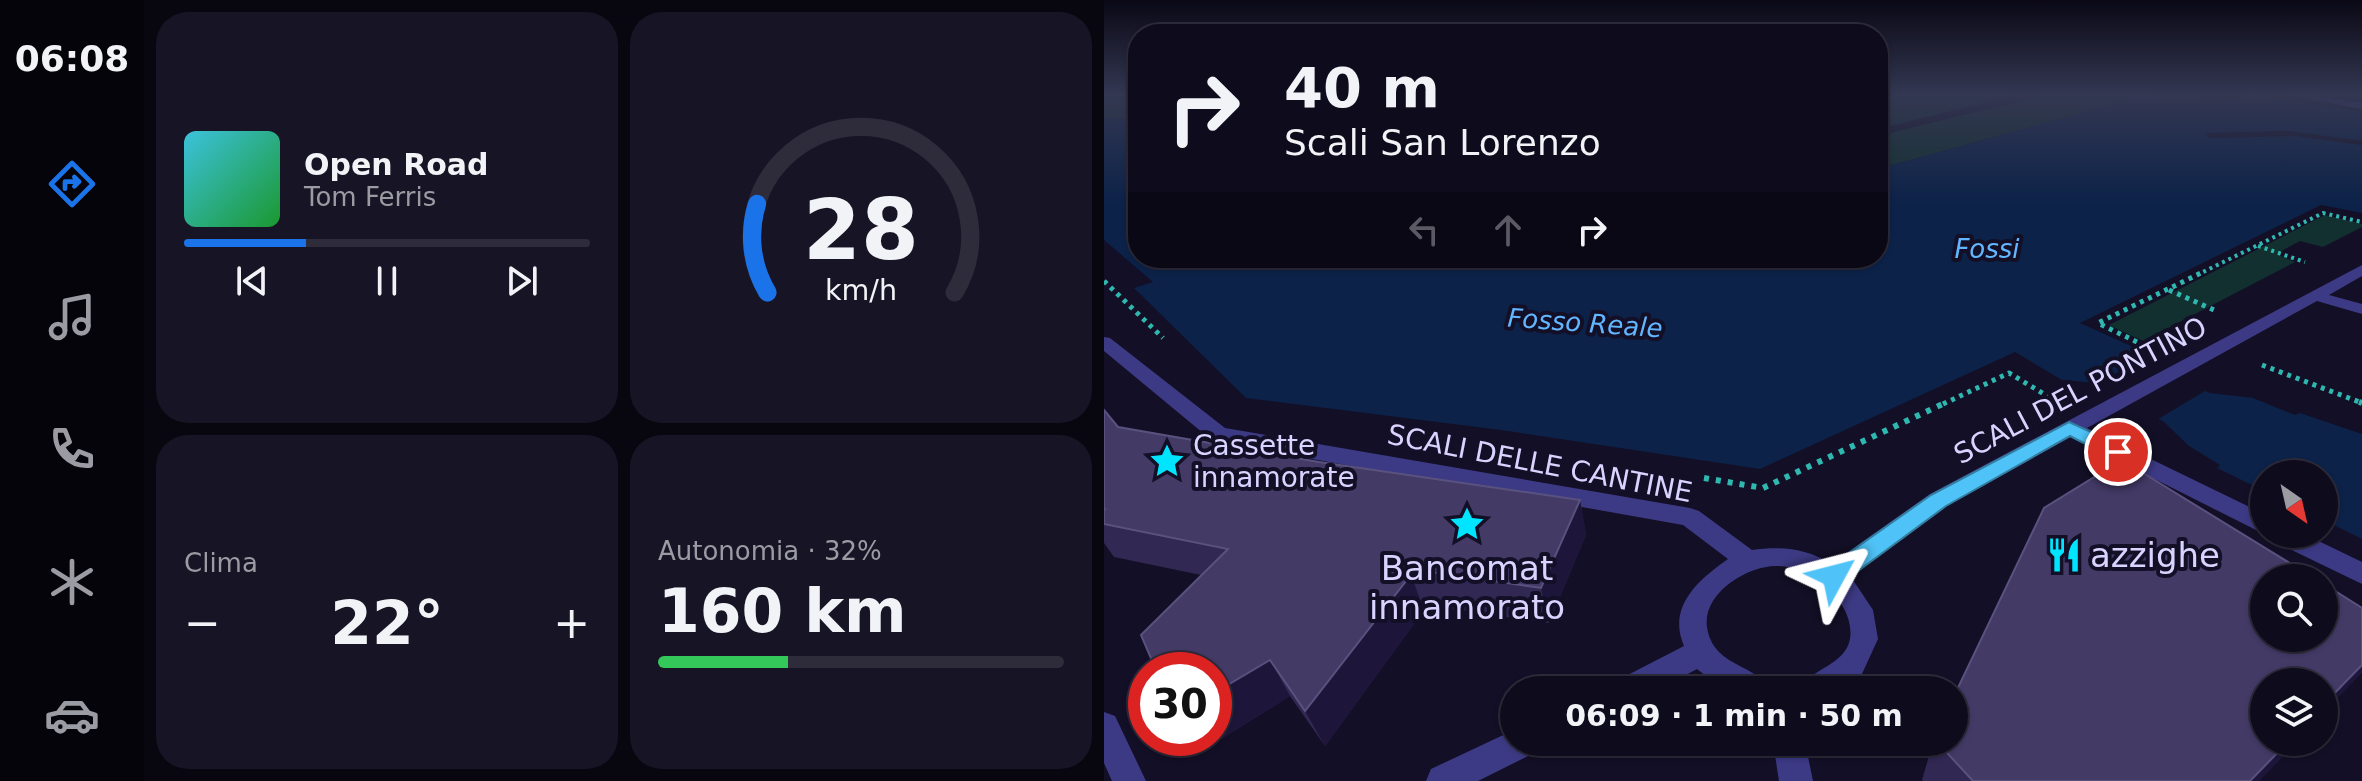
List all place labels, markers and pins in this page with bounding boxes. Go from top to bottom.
pin [2084,418,2152,486]
place label: Cassette innamorate [1193,429,1355,494]
place icon: Cassette innamorate [1148,442,1186,480]
place icon: Bancomat innamorato [1448,505,1486,543]
place label: azzighe [2090,535,2220,575]
restaurant icon: azzighe [2045,536,2083,574]
place label: Bancomat innamorato [1369,548,1565,627]

